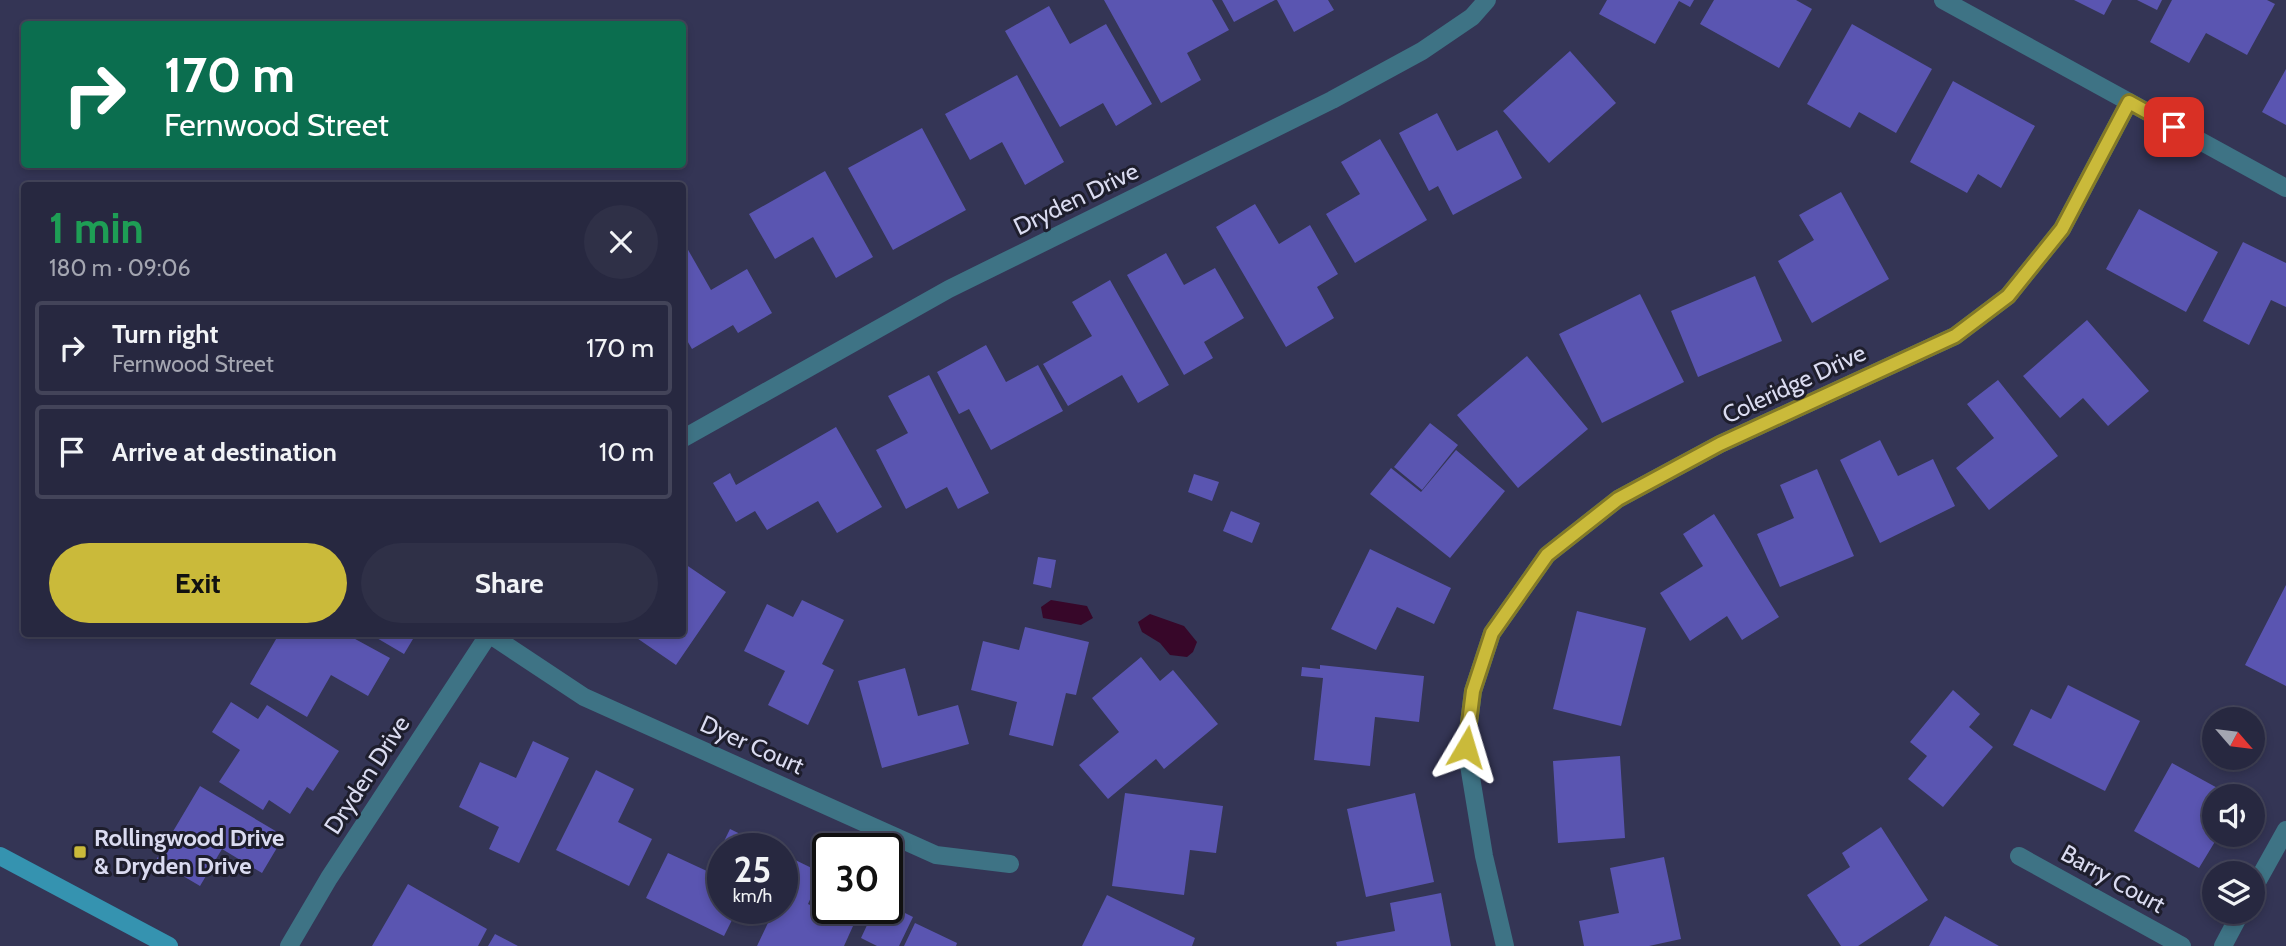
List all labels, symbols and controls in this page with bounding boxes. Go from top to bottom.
text: 170 m [164,45,295,104]
icon: right [49,49,140,140]
pin [2144,97,2204,157]
text: Fernwood Street [164,105,389,144]
icon: arrive [2155,108,2193,146]
street label: Dryden Drive [1009,156,1143,241]
text: 1 min [49,202,144,254]
button: close [584,205,658,279]
text: 180 m · 09:06 [49,254,191,282]
text: Turn right [112,318,218,350]
icon: right [53,329,91,367]
text: 170 m [586,332,654,364]
street label: Coleridge Drive [1717,338,1870,429]
text: Fernwood Street [112,350,274,378]
icon: arrive [53,433,91,471]
text: Arrive at destination [112,436,337,468]
text: 10 m [599,436,654,468]
button: Exit [49,543,347,623]
button: Share [361,543,658,623]
north arrow [2202,707,2264,770]
map controls [2202,707,2265,924]
street label: Dyer Court [696,709,809,780]
street label: Dryden Drive [318,710,416,839]
position arrow [1429,710,1503,784]
button: sound [2202,784,2265,847]
place label: Rollingwood Drive & Dryden Drive [94,823,284,880]
speed limit sign: 30 [812,833,903,924]
street label: Barry Court [2056,838,2170,919]
marker: Rollingwood Drive & Dryden Drive [72,844,88,860]
text: 25 [734,848,771,891]
button: layers [2202,861,2265,924]
text: km/h [733,885,772,907]

